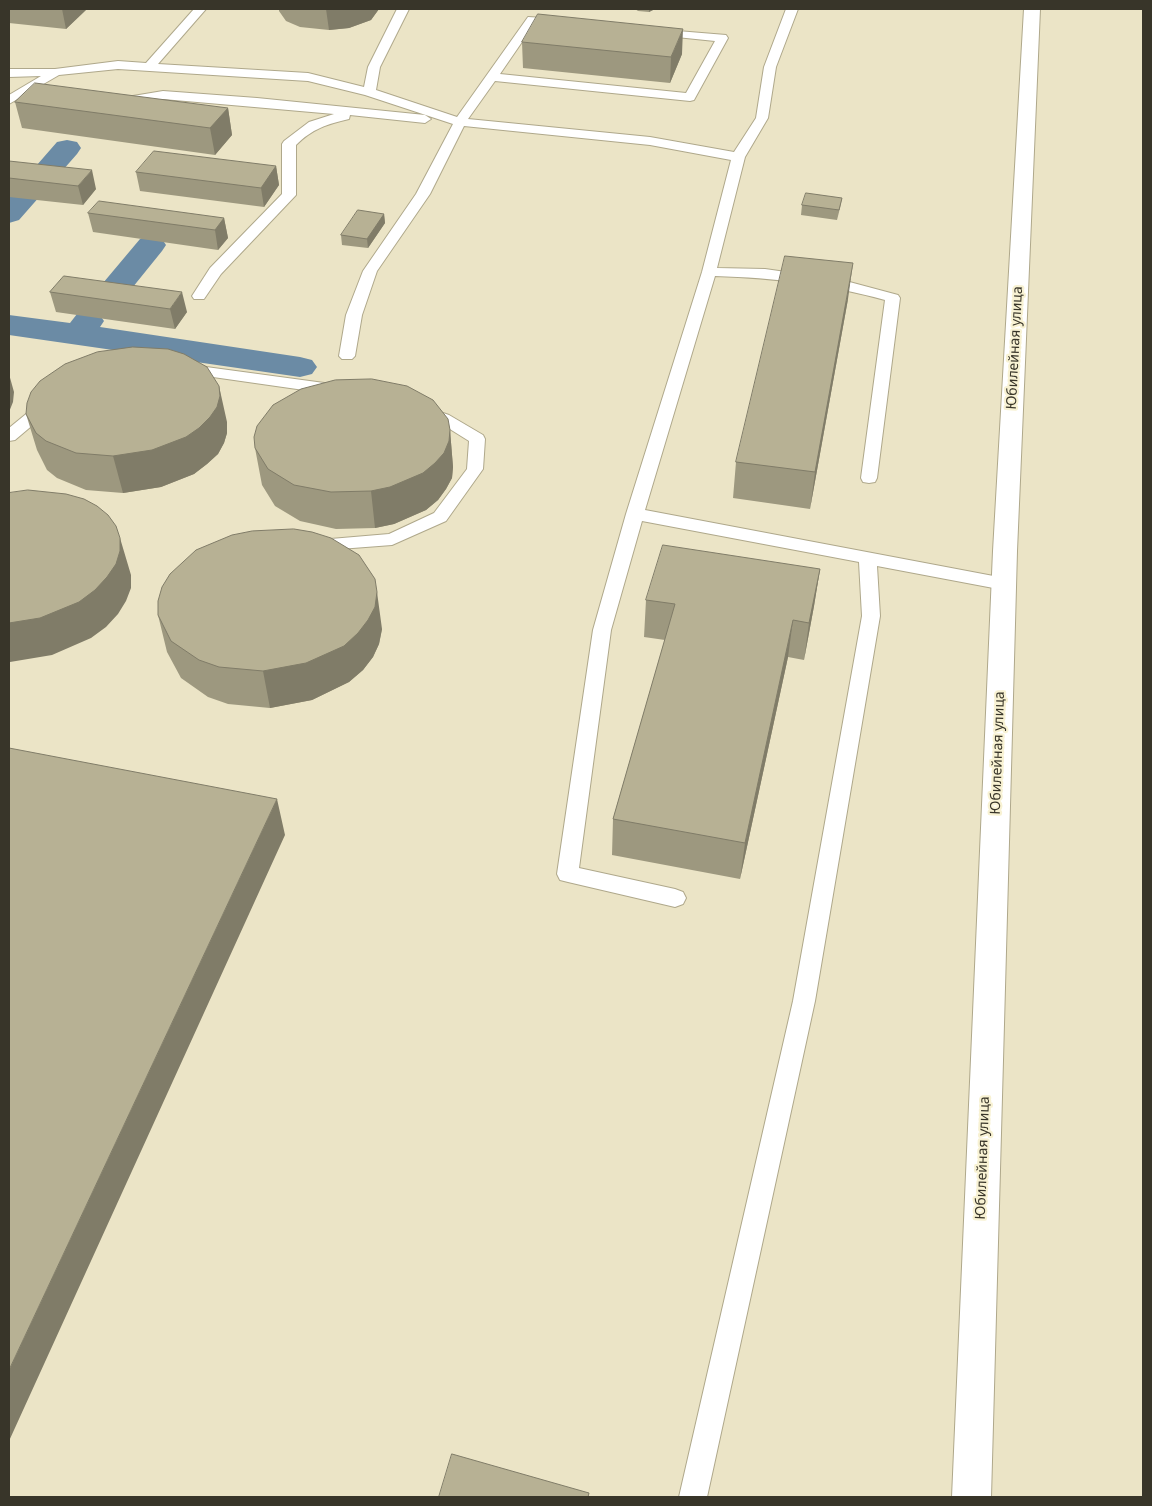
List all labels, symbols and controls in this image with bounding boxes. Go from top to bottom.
street label: Юбилейная улица [1003,286,1027,410]
street label: Юбилейная улица [987,691,1009,815]
street label: Юбилейная улица [972,1096,994,1220]

